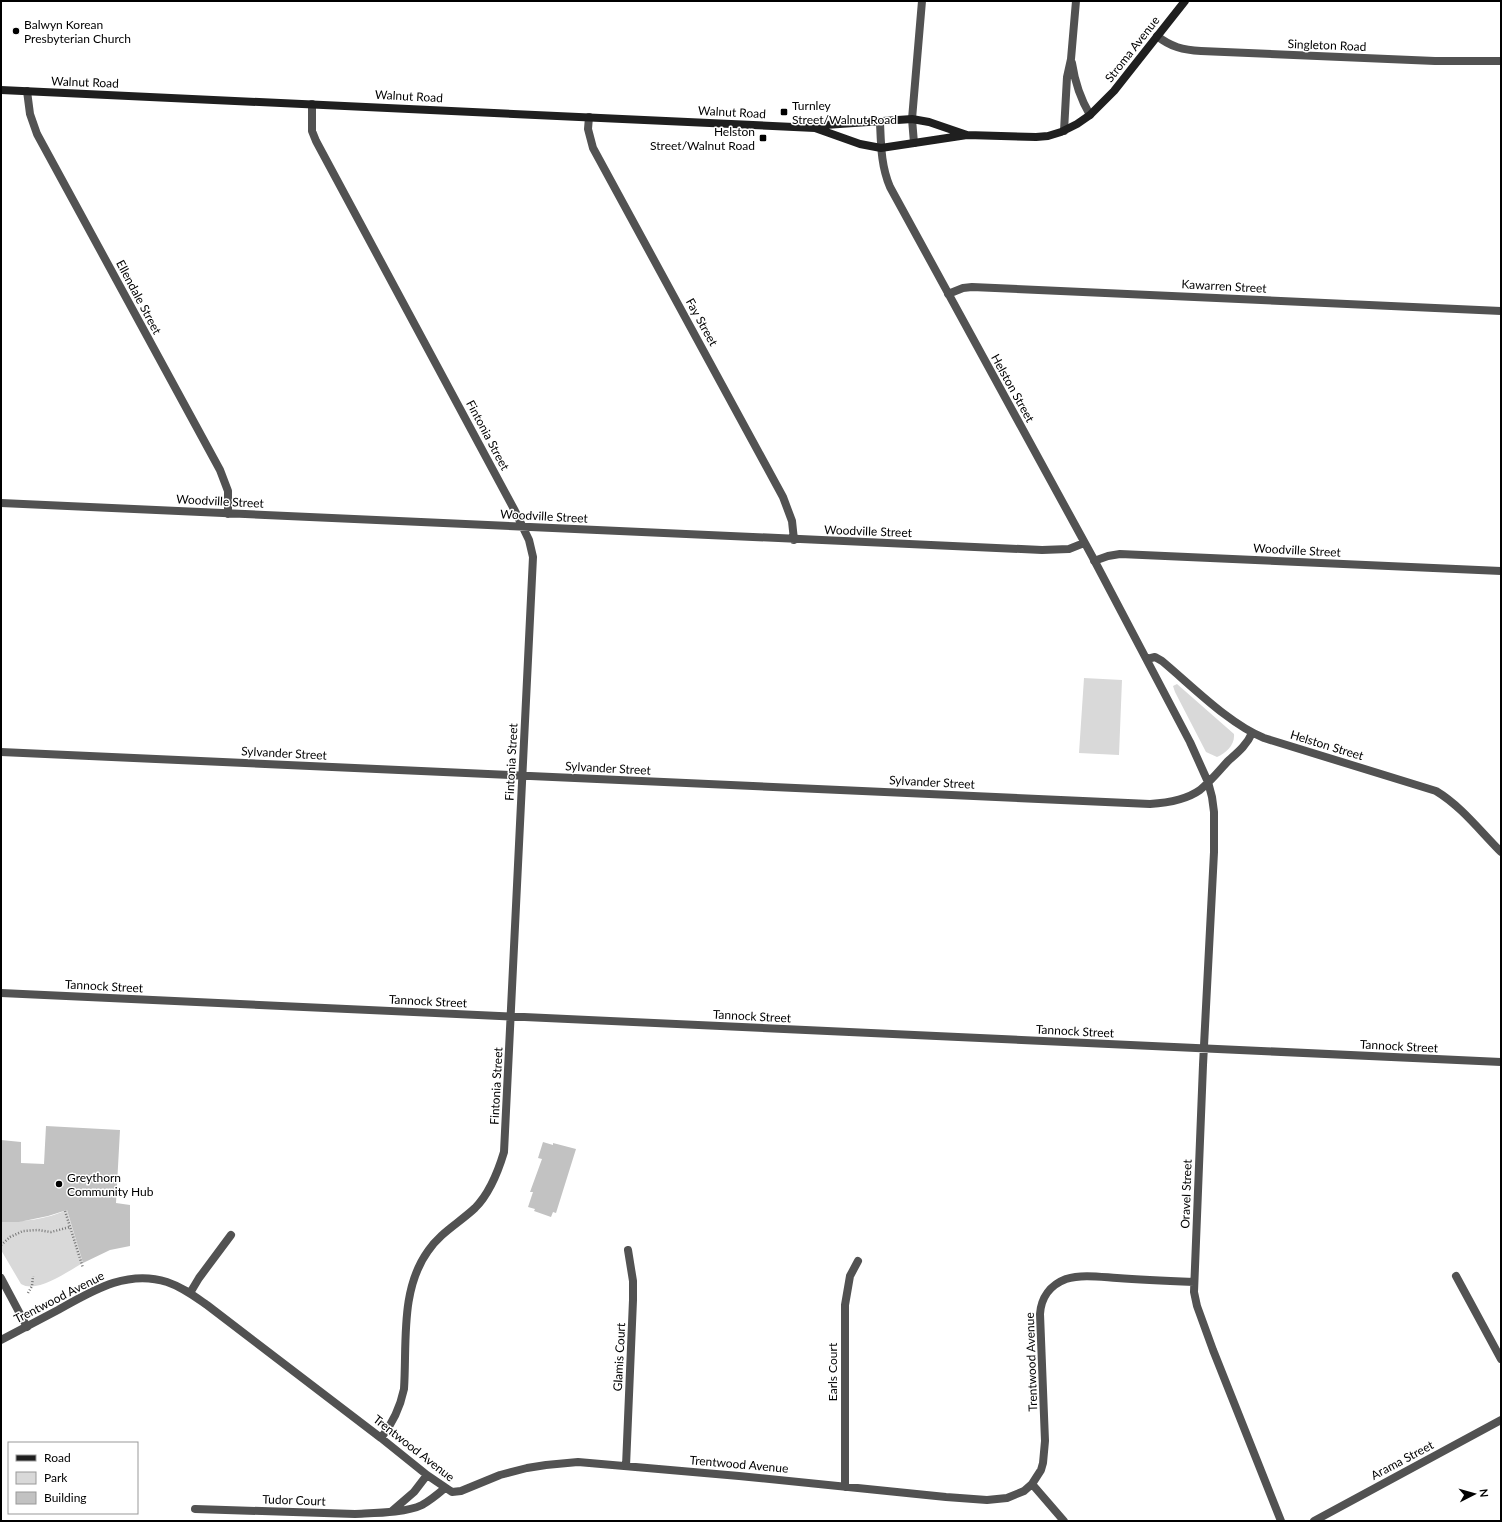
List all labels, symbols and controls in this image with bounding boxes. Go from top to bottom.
street label: Stroma Avenue [1102,13,1162,85]
place label: Balwyn Korean Presbyterian Church [24,17,131,46]
marker: Balwyn Korean Presbyterian Church [11,26,21,36]
street label: Singleton Road [1287,36,1367,54]
street label: Walnut Road [51,73,119,91]
street label: Walnut Road [375,87,443,105]
place label: Turnley Street/Walnut Road [792,98,897,127]
street label: Walnut Road [698,103,766,121]
marker: Turnley Street/Walnut Road [779,107,789,117]
place label: Helston Street/Walnut Road [650,124,755,153]
marker: Helston Street/Walnut Road [758,133,768,143]
street label: Ellendale Street [113,257,165,337]
street label: Kawarren Street [1181,276,1268,296]
street label: Fay Street [683,295,722,349]
street label: Helston Street [988,351,1038,425]
street label: Fintonia Street [463,397,513,473]
street label: Woodville Street [176,491,265,511]
street label: Woodville Street [500,506,589,526]
street label: Woodville Street [824,522,913,540]
street label: Woodville Street [1253,540,1342,560]
street label: Fintonia Street [501,722,521,801]
street label: Helston Street [1289,727,1366,763]
street label: Sylvander Street [241,743,328,763]
street label: Sylvander Street [565,758,652,778]
street label: Sylvander Street [889,772,976,792]
street label: Tannock Street [64,976,144,996]
street label: Tannock Street [388,991,468,1011]
street label: Tannock Street [712,1006,792,1026]
street label: Tannock Street [1035,1021,1115,1041]
street label: Tannock Street [1359,1036,1439,1056]
street label: Fintonia Street [486,1046,506,1125]
street label: Oravel Street [1177,1158,1195,1229]
place label: Greythorn Community Hub [67,1170,154,1199]
marker: Greythorn Community Hub [54,1179,64,1189]
street label: Trentwood Avenue [11,1268,107,1326]
street label: Trentwood Avenue [1022,1312,1040,1412]
street label: Glamis Court [610,1322,628,1392]
street label: Earls Court [825,1342,840,1401]
street label: Trentwood Avenue [370,1412,458,1484]
street label: Arama Street [1368,1437,1437,1483]
legend [8,1442,138,1514]
text: Road [44,1450,71,1465]
street label: Trentwood Avenue [689,1452,789,1476]
text: Park [44,1470,68,1485]
north arrow [1454,1474,1494,1514]
text: N [1478,1488,1491,1498]
text: Building [44,1490,87,1505]
street label: Tudor Court [262,1491,327,1509]

